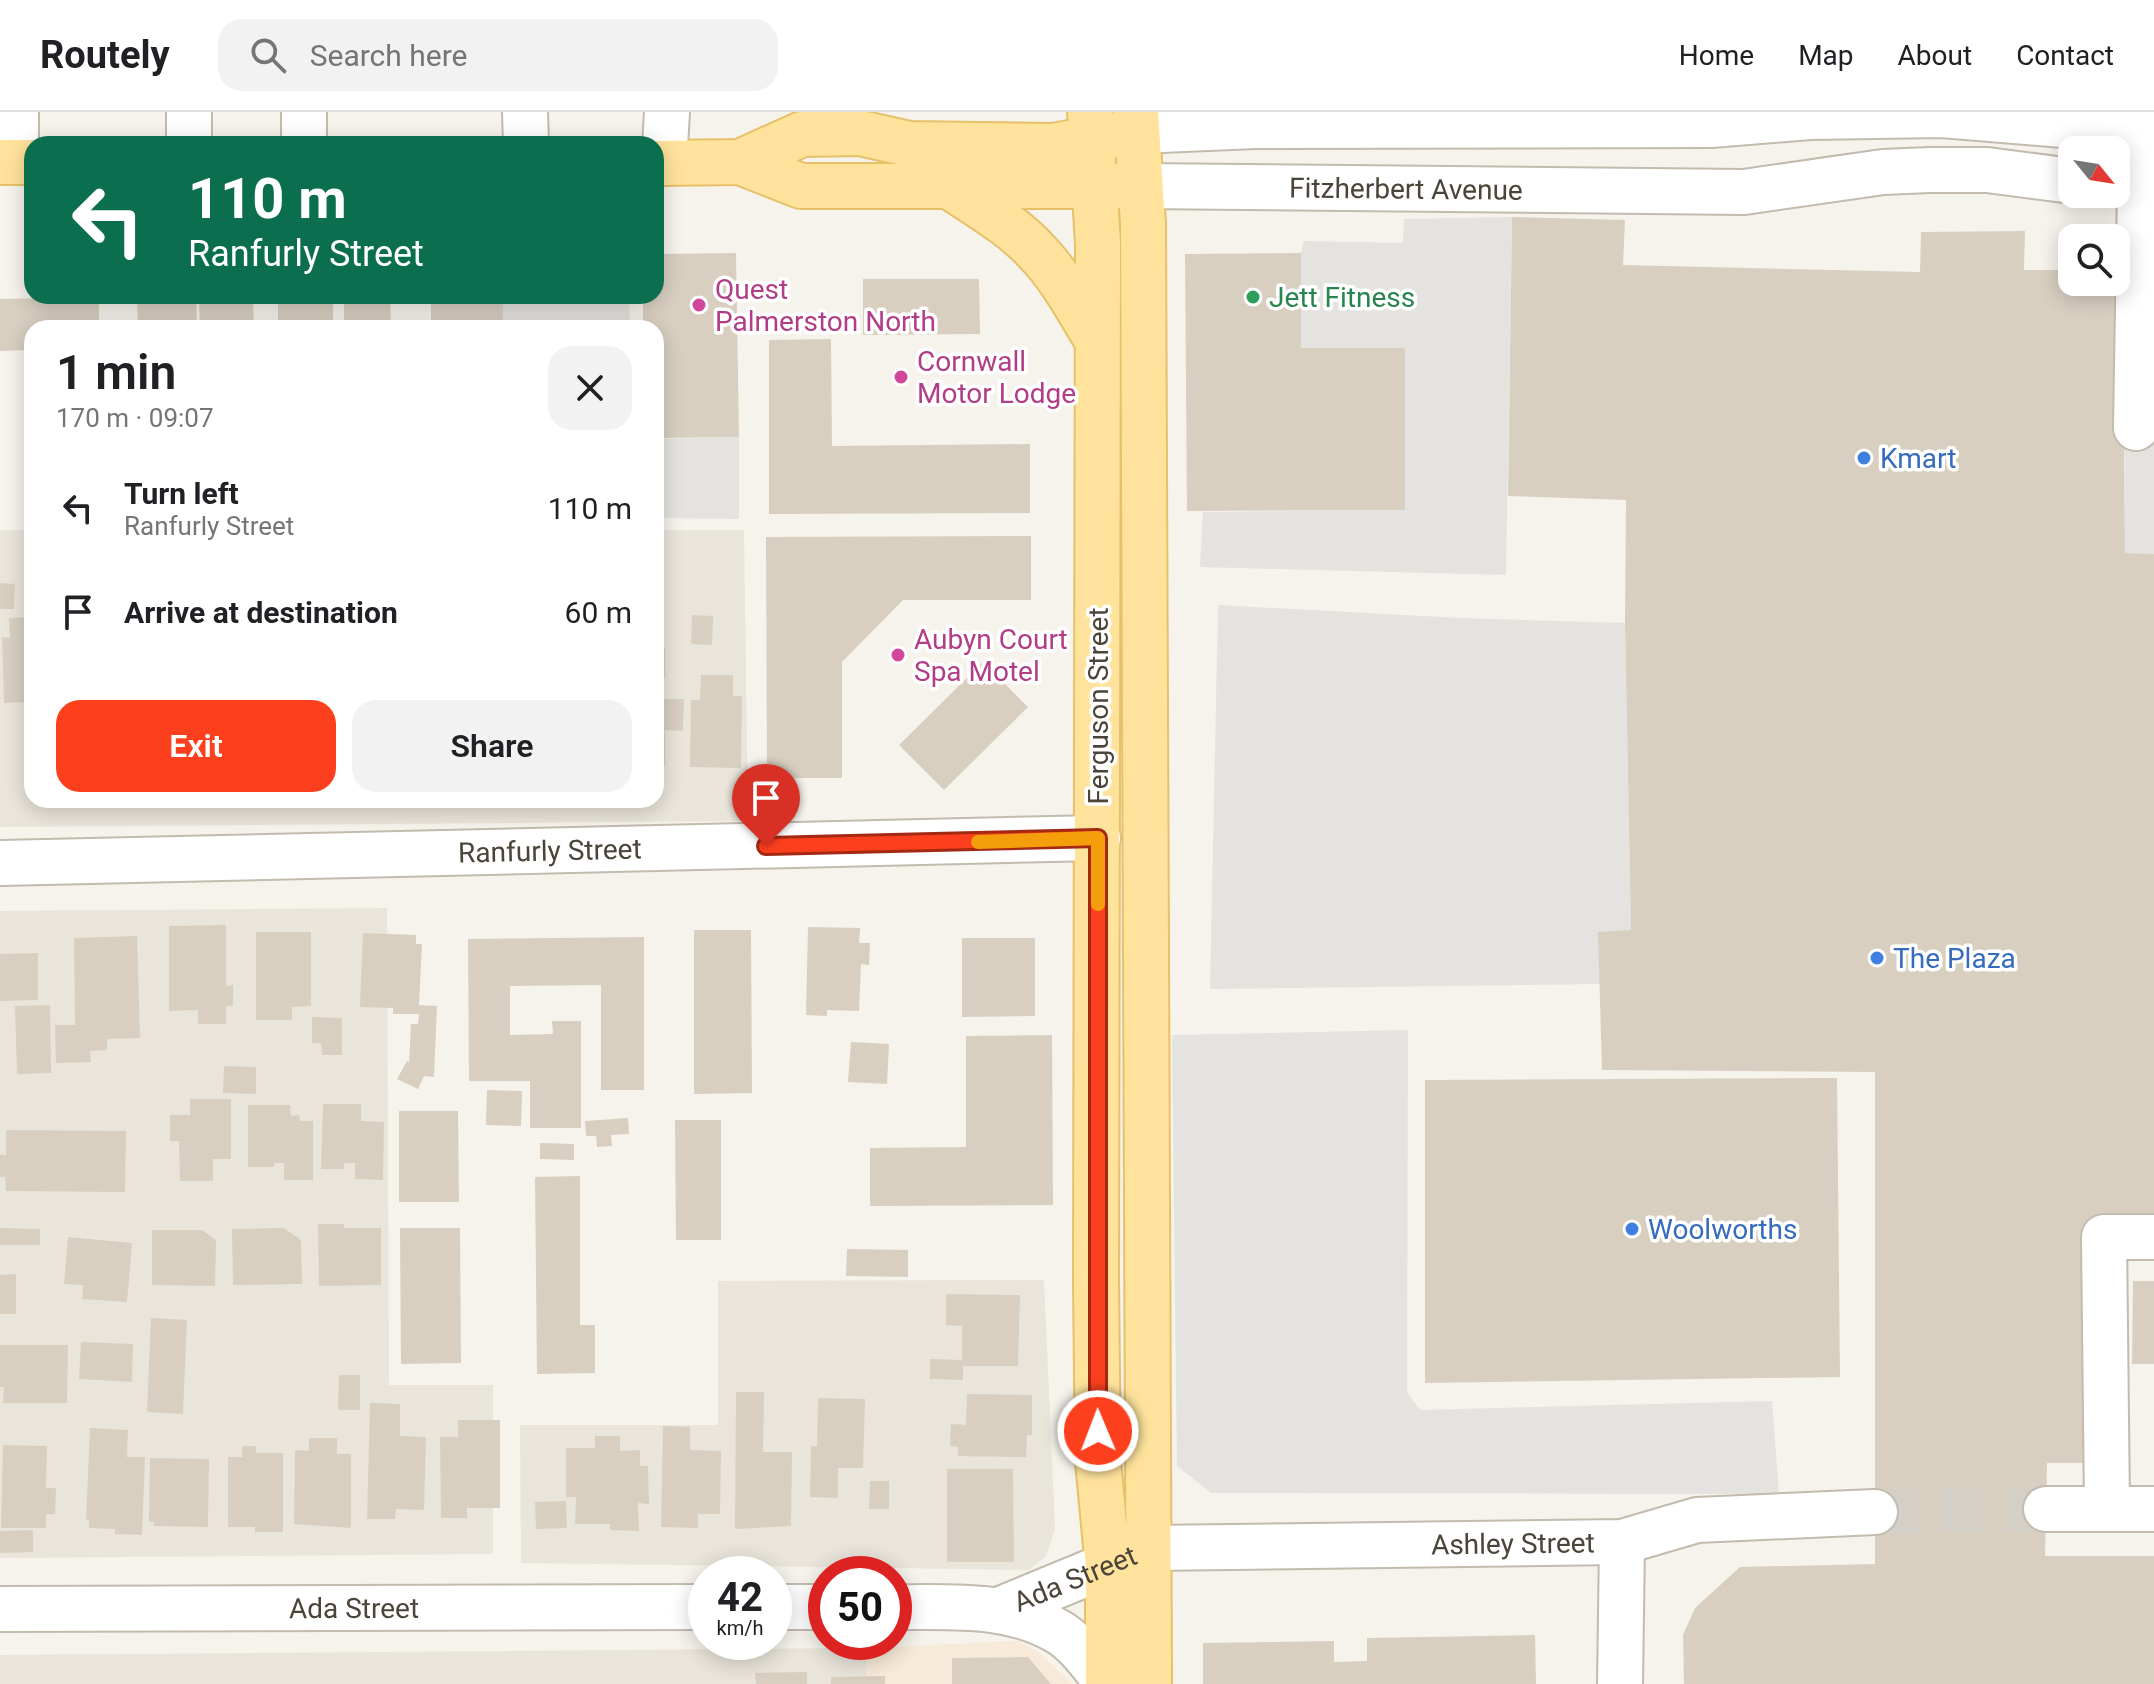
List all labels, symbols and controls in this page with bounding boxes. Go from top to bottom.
search box [218,19,778,91]
text: Routely [40,33,170,77]
icon: search [246,33,290,77]
text: Search here [310,38,467,73]
text: Home [1679,39,1754,72]
text: Map [1798,39,1854,72]
text: About [1898,39,1972,72]
text: Contact [2016,39,2114,72]
north arrow [2058,136,2130,208]
map controls [2058,136,2130,296]
text: 110 m [188,166,347,232]
icon: left [56,168,160,272]
street label: Fitzherbert Avenue [1289,171,1523,206]
button: search [2058,224,2130,296]
text: Ranfurly Street [188,233,424,275]
place label: Quest Palmerston North [715,273,936,338]
place label: Jett Fitness [1269,281,1415,314]
marker: Jett Fitness [1244,288,1262,306]
marker: Quest Palmerston North [690,296,708,314]
text: 1 min [56,344,176,401]
place label: Cornwall Motor Lodge [917,345,1076,410]
button: close [548,346,632,430]
marker: Cornwall Motor Lodge [892,368,910,386]
text: 170 m · 09:07 [56,403,214,433]
place label: Kmart [1880,442,1956,475]
marker: Kmart [1855,449,1873,467]
text: Turn left [124,476,239,511]
icon: left [56,486,100,530]
text: 110 m [548,491,632,526]
text: Ranfurly Street [124,511,294,541]
icon: arrive [56,590,100,634]
text: Arrive at destination [124,595,398,630]
text: 60 m [565,595,632,630]
street label: Ferguson Street [1082,607,1115,805]
place label: Aubyn Court Spa Motel [914,623,1068,688]
marker: Aubyn Court Spa Motel [889,646,907,664]
button: Exit [56,700,336,792]
button: Share [352,700,632,792]
pin [732,764,800,846]
icon: arrive [744,776,788,820]
street label: Ranfurly Street [458,832,642,869]
place label: The Plaza [1893,942,2016,975]
marker: The Plaza [1868,949,1886,967]
place label: Woolworths [1648,1213,1797,1246]
marker: Woolworths [1623,1220,1641,1238]
position arrow [1056,1389,1140,1473]
street label: Ashley Street [1431,1526,1595,1561]
street label: Ada Street [1009,1538,1141,1619]
speed limit sign: 50 [808,1556,912,1660]
text: 42 [717,1574,763,1621]
street label: Ada Street [289,1591,419,1625]
text: km/h [717,1616,763,1640]

